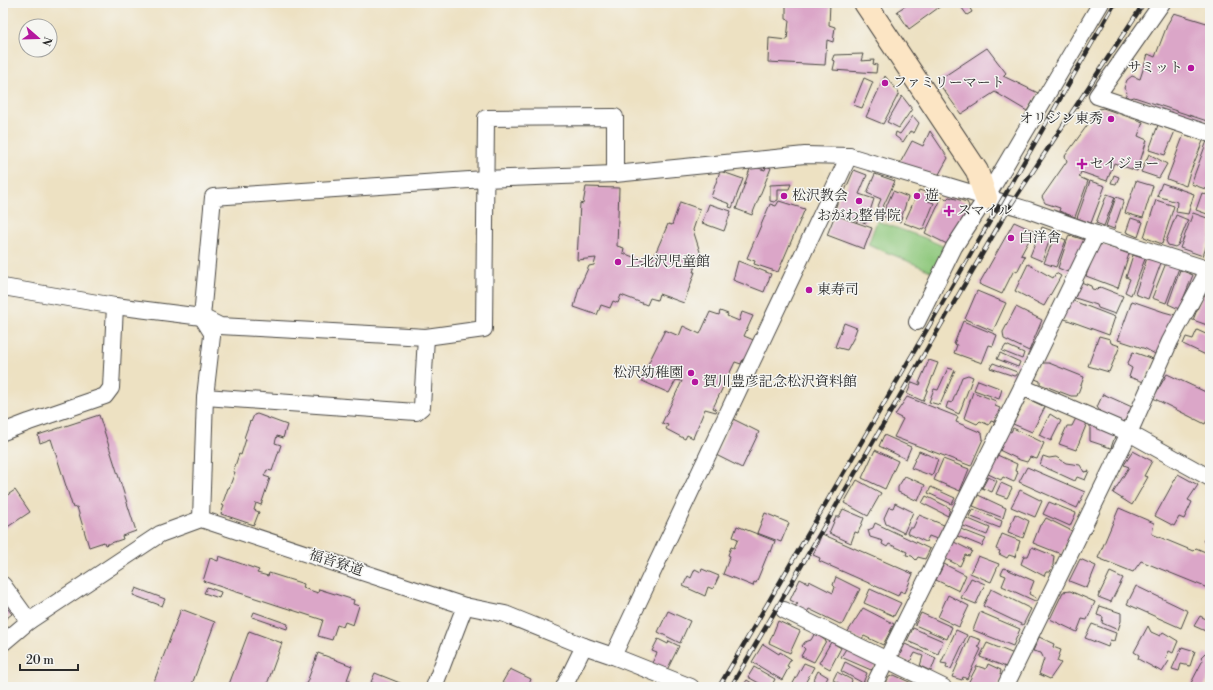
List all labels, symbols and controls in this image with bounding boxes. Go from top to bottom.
north arrow [18,18,58,58]
text: N [38,35,55,48]
place label: サミット [1127,59,1183,77]
marker: サミット [1186,63,1196,73]
place label: ファミリーマート [893,74,1005,92]
marker: ファミリーマート [880,78,890,88]
place label: オリジン東秀 [1019,110,1103,128]
marker: オリジン東秀 [1106,114,1116,124]
place label: セイジョー [1090,155,1159,173]
marker: セイジョー [1077,159,1087,169]
place label: 松沢教会 [792,187,848,205]
place label: 遊 [925,187,939,205]
marker: 松沢教会 [779,191,789,201]
marker: 遊 [912,191,922,201]
marker: おがわ整骨院 [854,196,864,206]
place label: スマイル [957,202,1012,220]
marker: スマイル [944,206,954,216]
place label: おがわ整骨院 [817,207,901,225]
place label: 白洋舎 [1019,229,1061,247]
marker: 白洋舎 [1006,233,1016,243]
place label: 上北沢児童館 [626,253,710,271]
marker: 上北沢児童館 [613,257,623,267]
place label: 東寿司 [817,281,859,299]
marker: 東寿司 [804,285,814,295]
place label: 松沢幼稚園 [613,364,683,382]
marker: 松沢幼稚園 [686,368,696,378]
place label: 賀川豊彦記念松沢資料館 [703,373,857,391]
marker: 賀川豊彦記念松沢資料館 [690,377,700,387]
street label: 福音寮道 [307,546,365,580]
scale bar [20,646,78,672]
text: 20 m [26,653,54,668]

